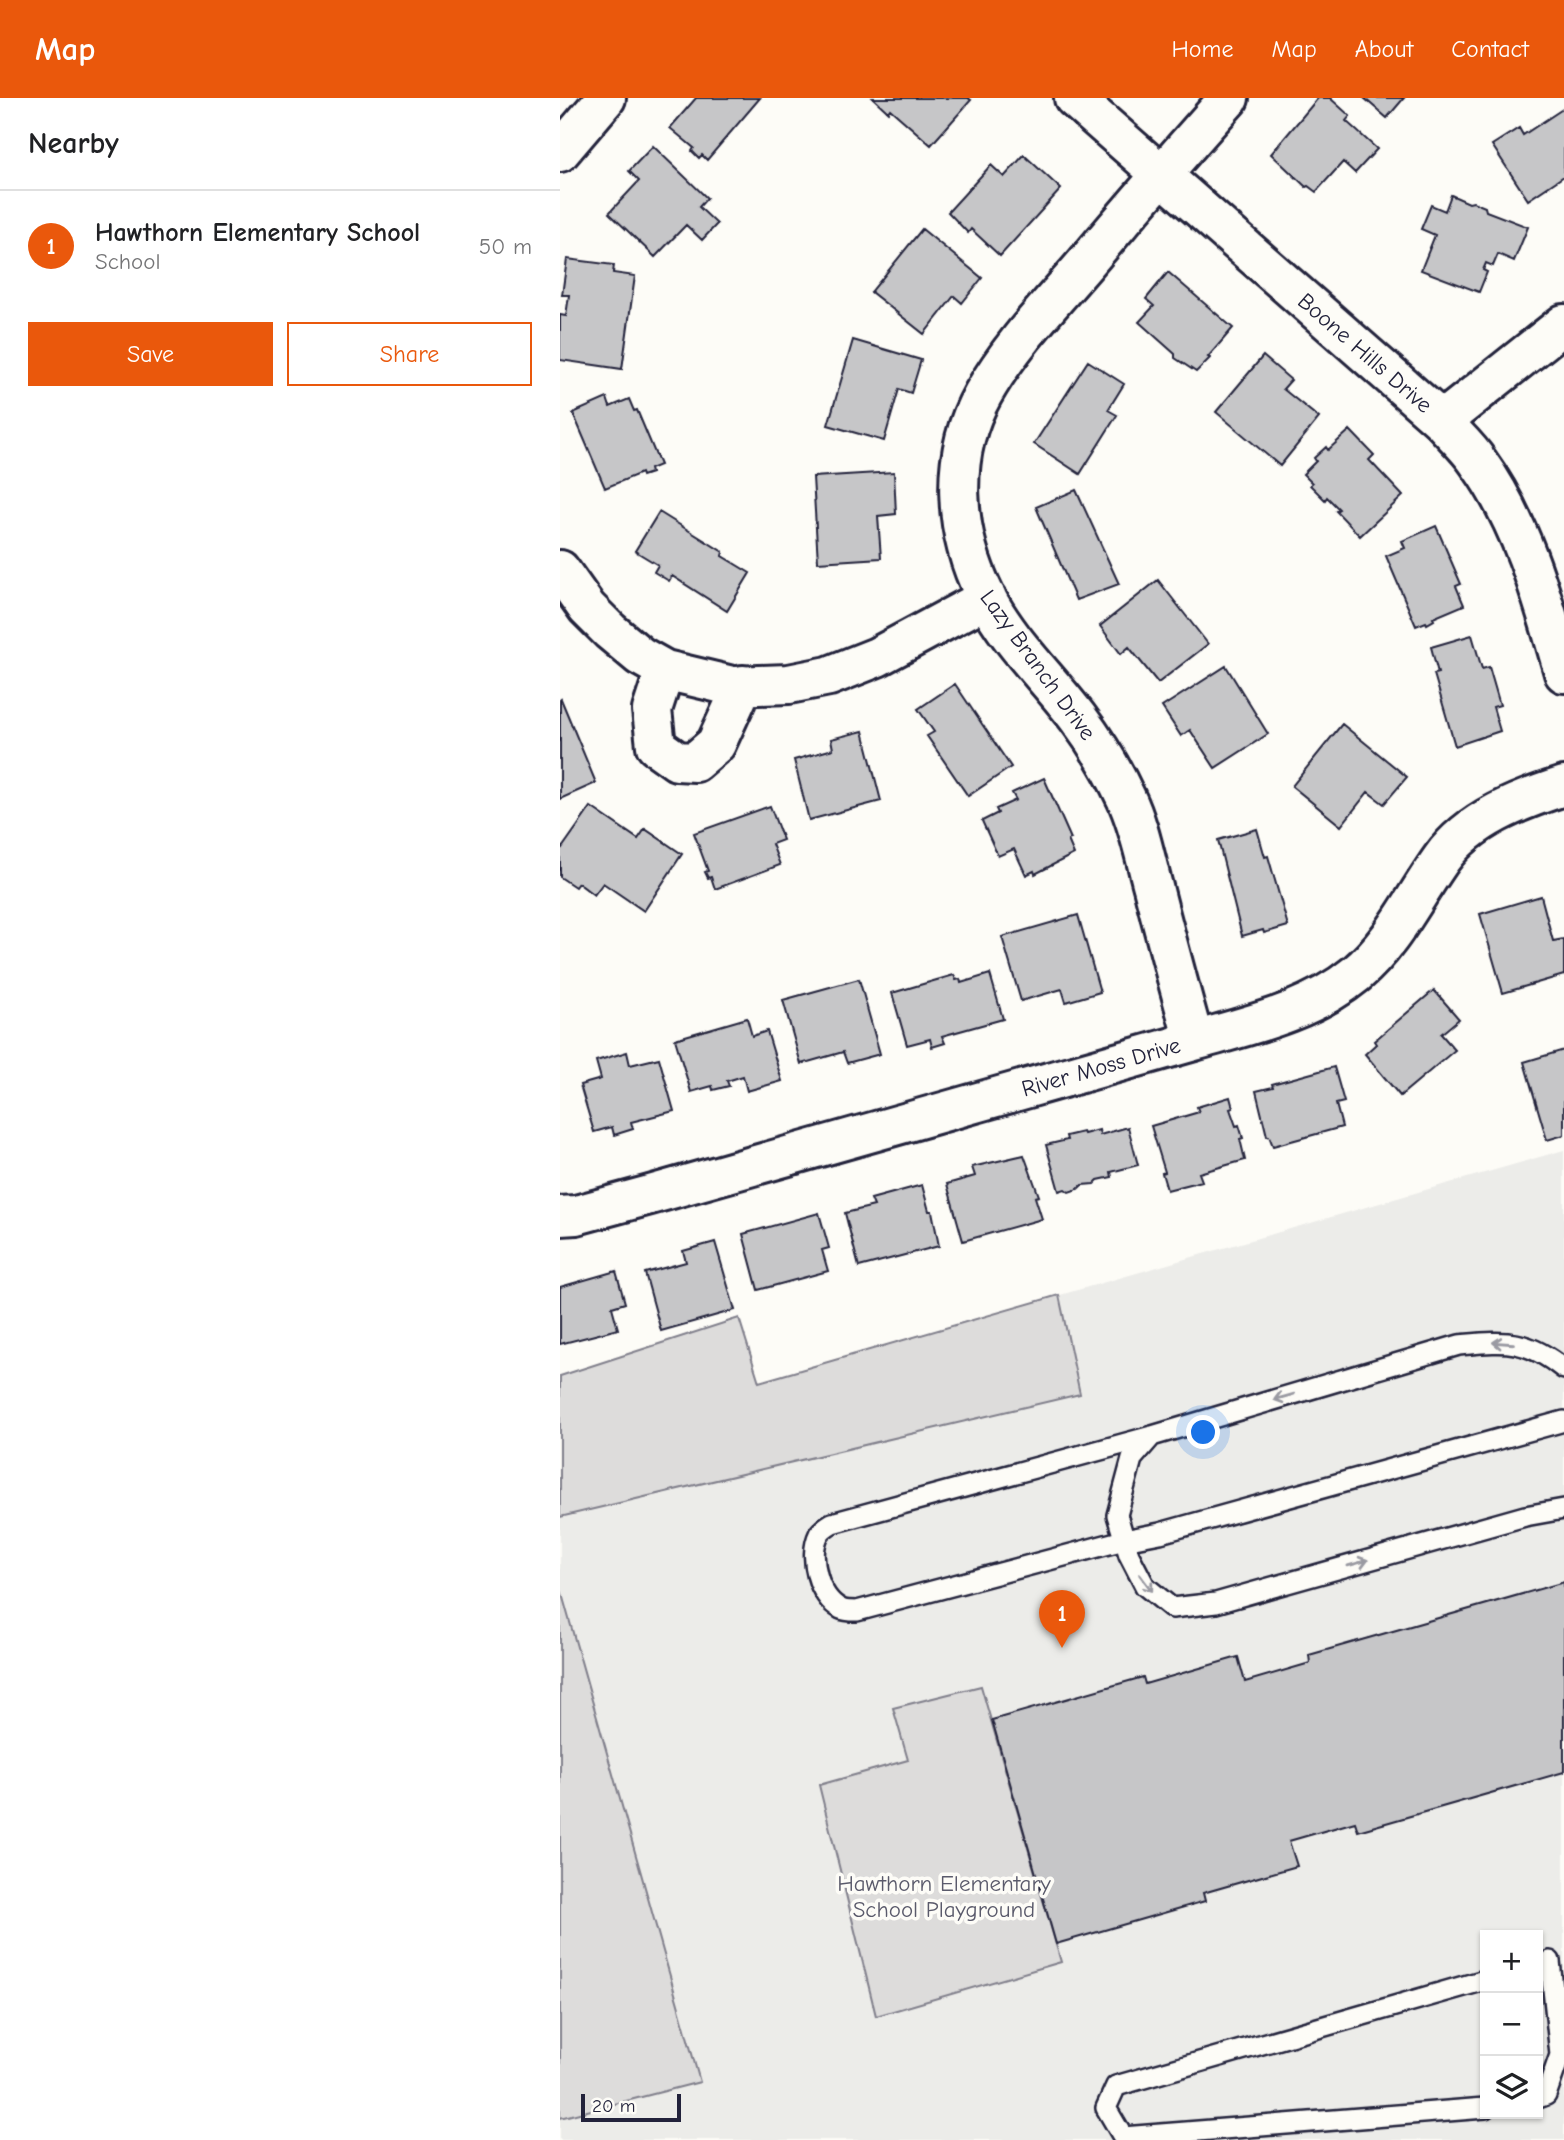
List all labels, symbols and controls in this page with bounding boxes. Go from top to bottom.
text: Map [35,30,96,68]
text: Home [1172,35,1233,63]
text: Map [1271,35,1317,63]
text: About [1355,35,1413,63]
text: Contact [1451,35,1529,63]
text: Nearby [28,126,119,161]
text: Hawthorn Elementary School [95,218,420,248]
text: 1 [46,233,56,260]
text: 50 m [479,233,532,260]
text: School [95,248,160,275]
street label: Boone Hills Drive [1292,287,1438,419]
button: Save [28,322,273,386]
button: Share [287,322,532,386]
street label: Lazy Branch Drive [974,585,1102,745]
street label: River Moss Drive [1018,1031,1184,1103]
one-way arrow [1492,1336,1515,1349]
one-way arrow [1273,1391,1295,1404]
your location [1186,1415,1220,1449]
one-way arrow [1346,1556,1368,1569]
one-way arrow [1138,1574,1153,1593]
pin: 1 [1039,1590,1085,1648]
park label: Hawthorn Elementary School Playground [837,1870,1052,1923]
map controls [1480,1930,1543,2119]
button: + [1480,1930,1543,1993]
button: − [1480,1993,1543,2056]
button: layers [1480,2056,1543,2119]
scale bar [581,2091,681,2123]
text: 20 m [592,2095,636,2117]

